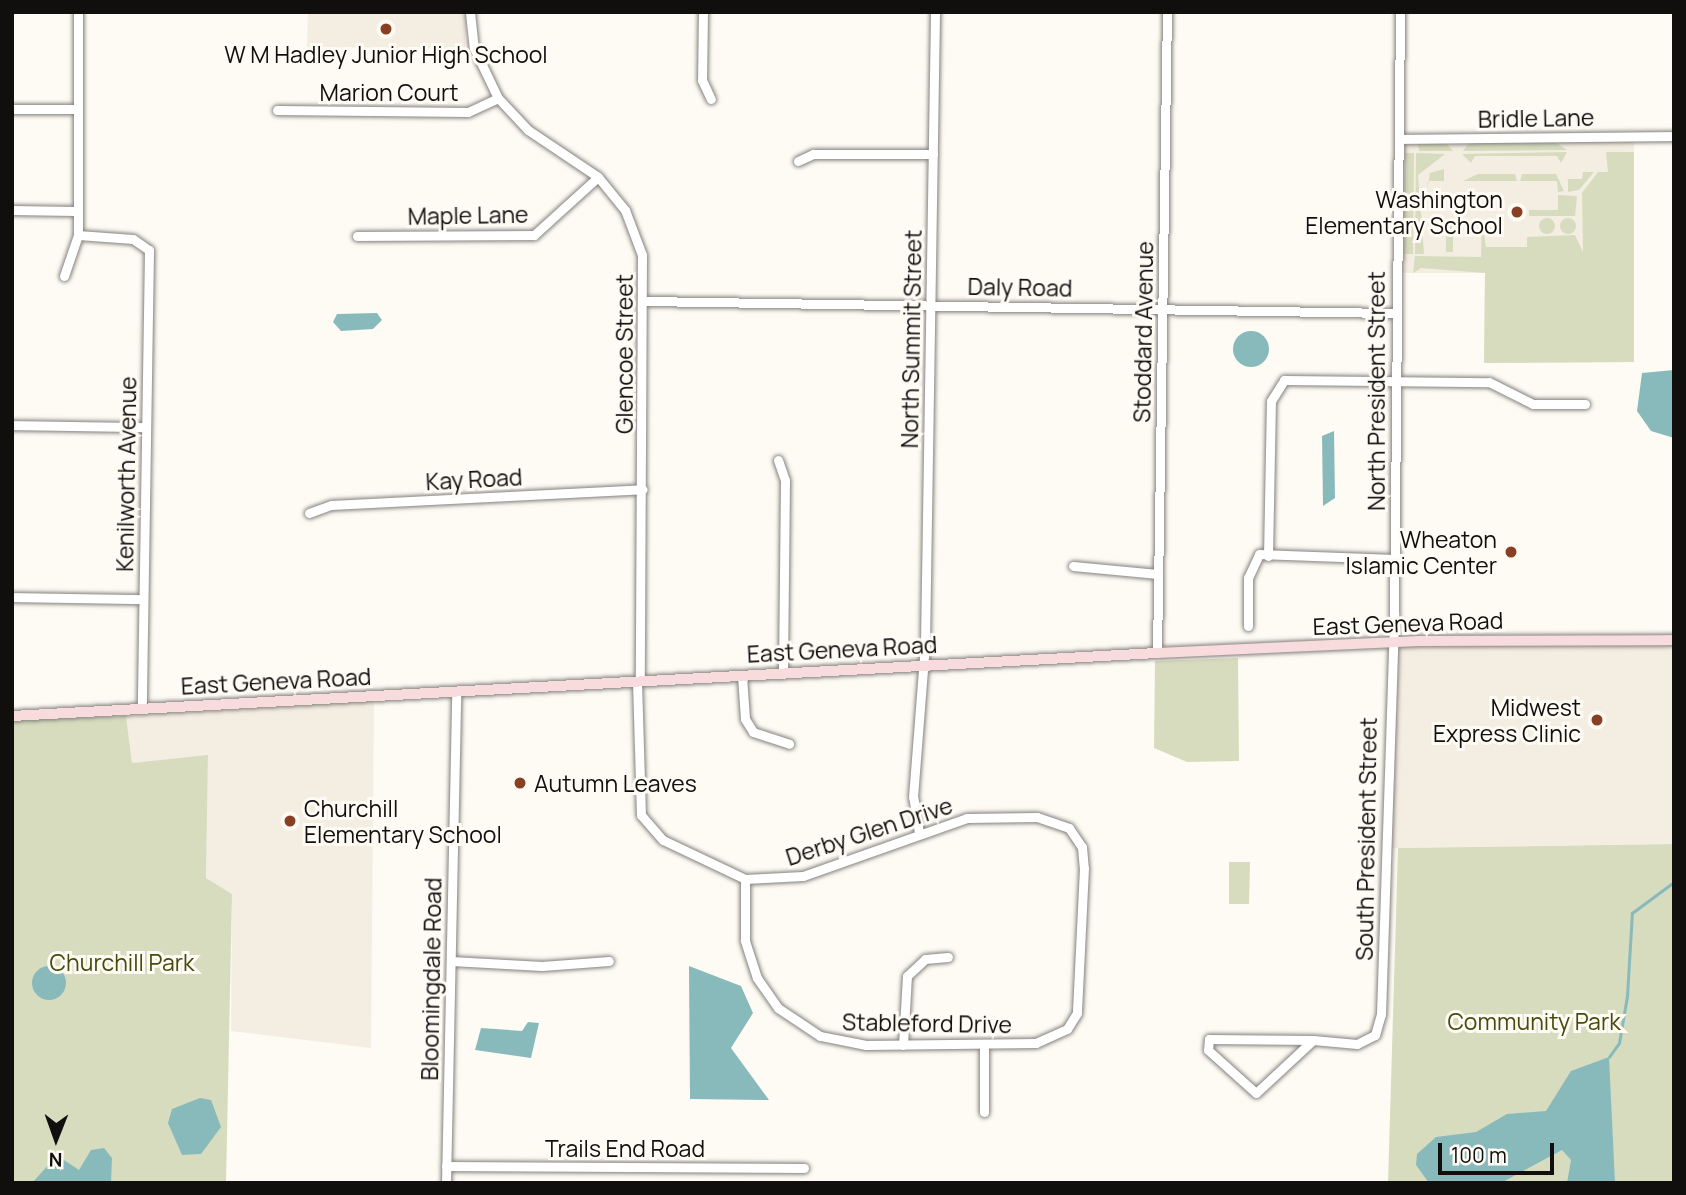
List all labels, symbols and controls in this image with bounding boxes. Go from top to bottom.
marker: W M Hadley Junior High School [378,21,394,37]
place label: W M Hadley Junior High School [224,40,548,68]
street label: Marion Court [320,78,458,106]
street label: Bridle Lane [1478,103,1594,133]
place label: Washington Elementary School [1305,185,1503,239]
street label: Maple Lane [407,200,529,230]
marker: Washington Elementary School [1509,204,1525,220]
street label: North Summit Street [895,229,927,449]
street label: Stoddard Avenue [1128,241,1158,423]
street label: North President Street [1362,271,1390,511]
street label: Daly Road [967,272,1073,302]
street label: Glencoe Street [610,274,638,434]
street label: Kenilworth Avenue [110,376,142,572]
street label: Kay Road [425,463,523,495]
place label: Wheaton Islamic Center [1345,525,1497,579]
marker: Wheaton Islamic Center [1503,544,1519,560]
street label: East Geneva Road [1312,606,1504,640]
street label: East Geneva Road [746,630,938,668]
street label: East Geneva Road [180,662,372,700]
place label: Midwest Express Clinic [1433,693,1581,747]
marker: Midwest Express Clinic [1587,710,1607,730]
street label: South President Street [1350,717,1382,961]
place label: Autumn Leaves [534,769,697,797]
marker: Autumn Leaves [512,775,528,791]
street label: Derby Glen Drive [782,791,956,871]
place label: Churchill Elementary School [304,794,502,848]
marker: Churchill Elementary School [282,813,298,829]
street label: Bloomingdale Road [415,877,447,1081]
park label: Churchill Park [50,948,194,976]
park label: Community Park [1447,1007,1621,1035]
street label: Stableford Drive [842,1008,1012,1038]
north arrow [21,1104,91,1174]
scale bar [1441,1128,1556,1172]
street label: Trails End Road [545,1134,705,1162]
text: 100 m [1451,1141,1507,1169]
text: N [49,1147,63,1173]

